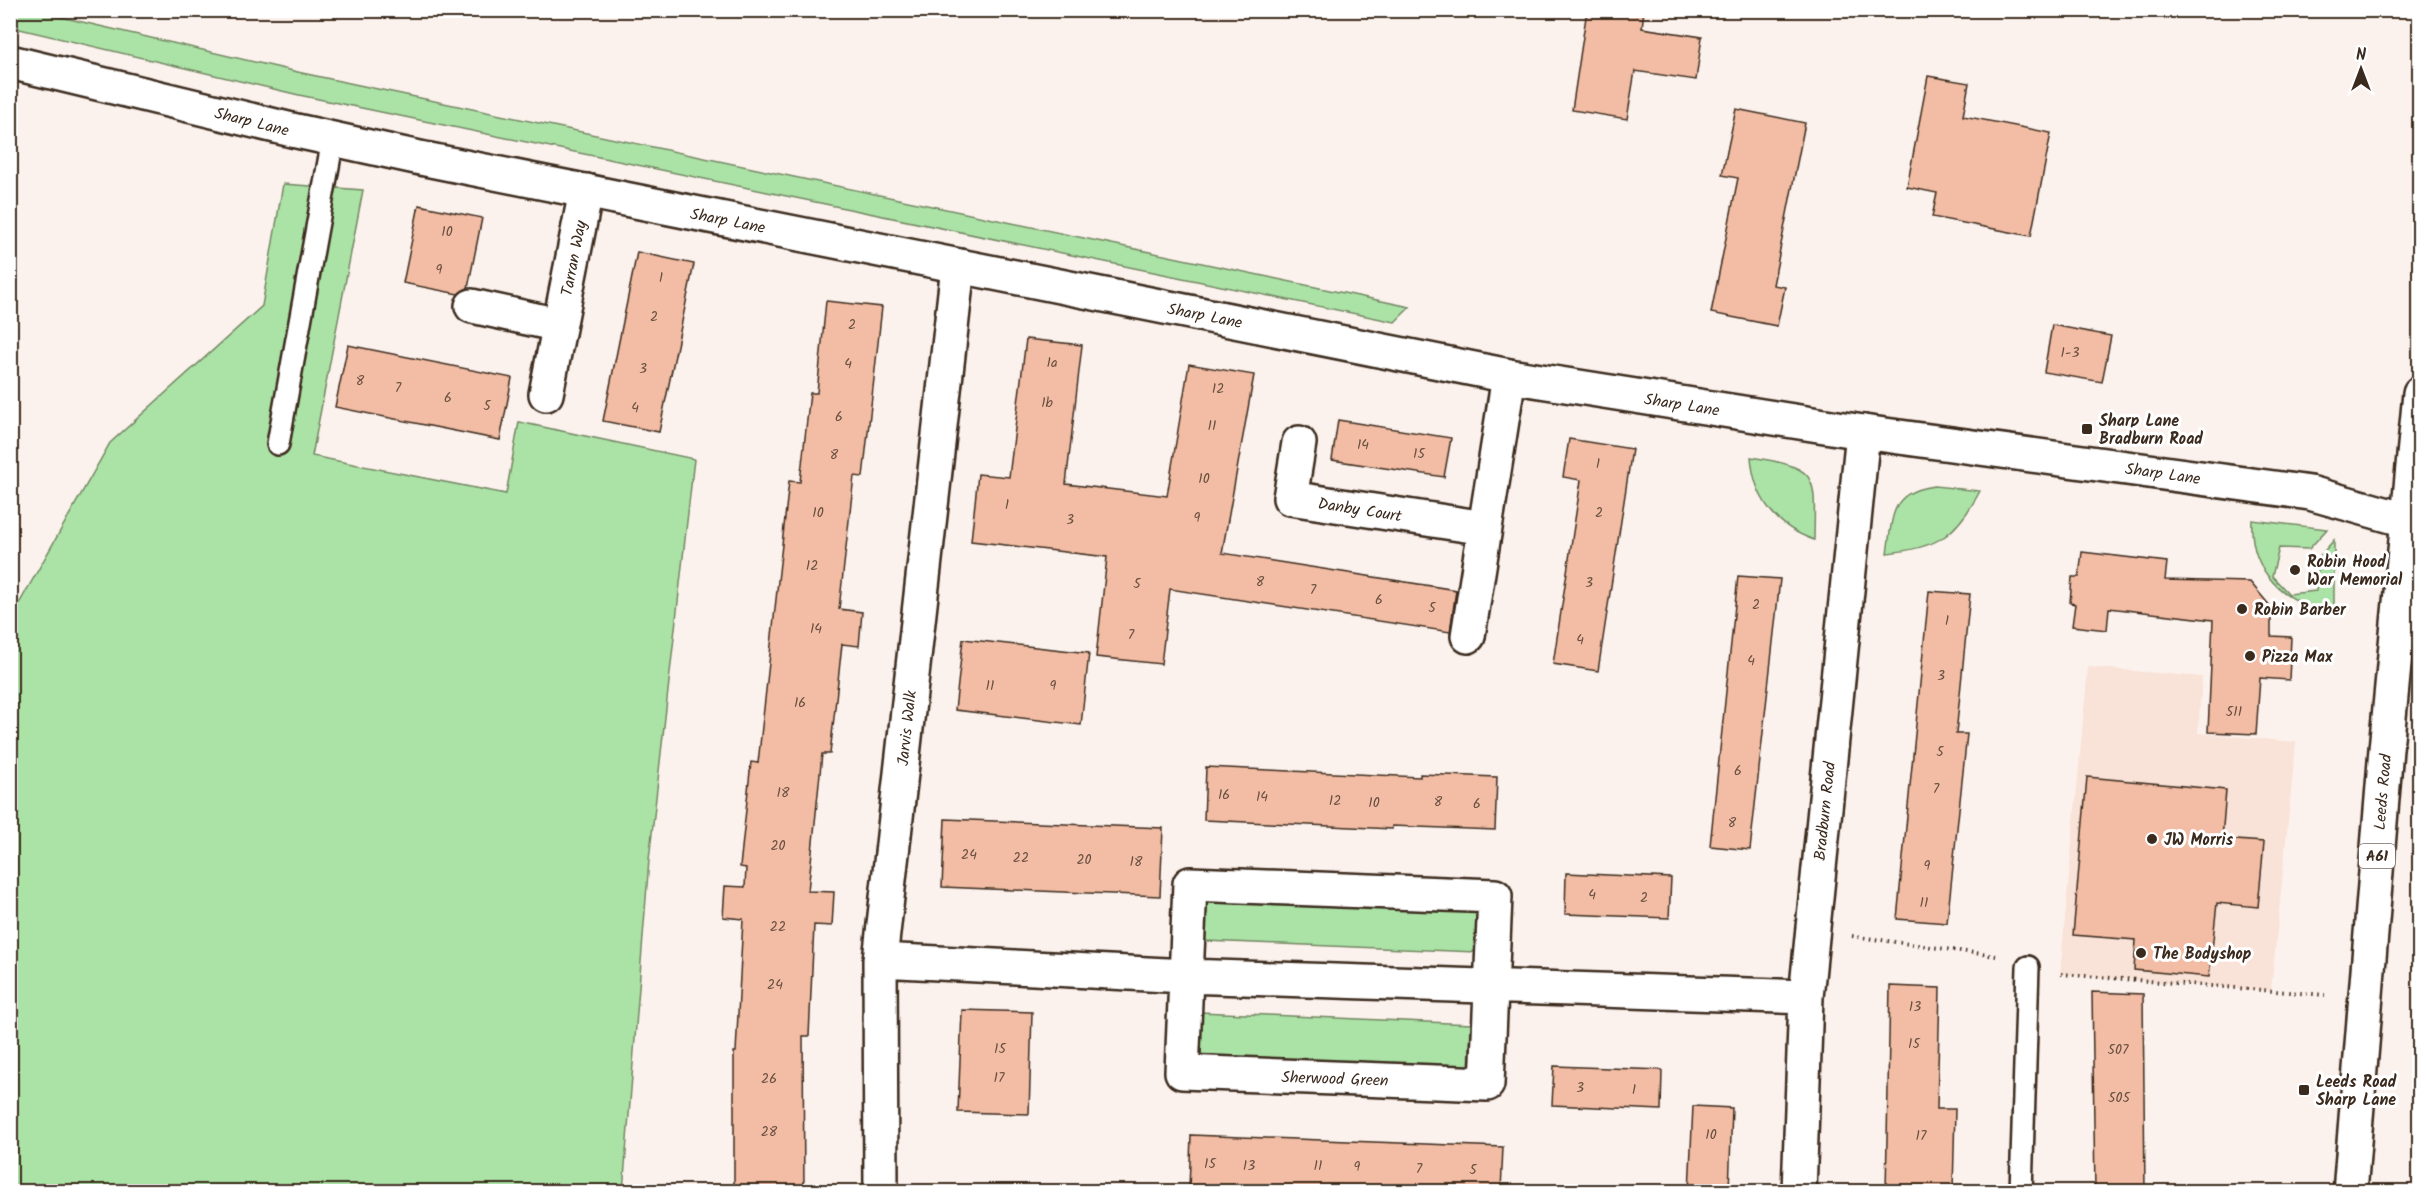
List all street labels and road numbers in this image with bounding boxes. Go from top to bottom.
street label: Sharp Lane [212,101,291,144]
street label: Sharp Lane [688,202,767,241]
street label: Tarran Way [555,218,594,298]
street label: Sharp Lane [1165,297,1244,336]
street label: Sharp Lane [1642,387,1721,424]
street label: Sharp Lane [2123,457,2202,492]
street label: Danby Court [1316,492,1404,530]
street label: Jarvis Walk [891,689,924,767]
street label: Leeds Road [2368,752,2399,831]
street label: Bradburn Road [1808,759,1843,862]
road number: A61 [2359,844,2395,868]
street label: Sherwood Green [1281,1065,1389,1094]

